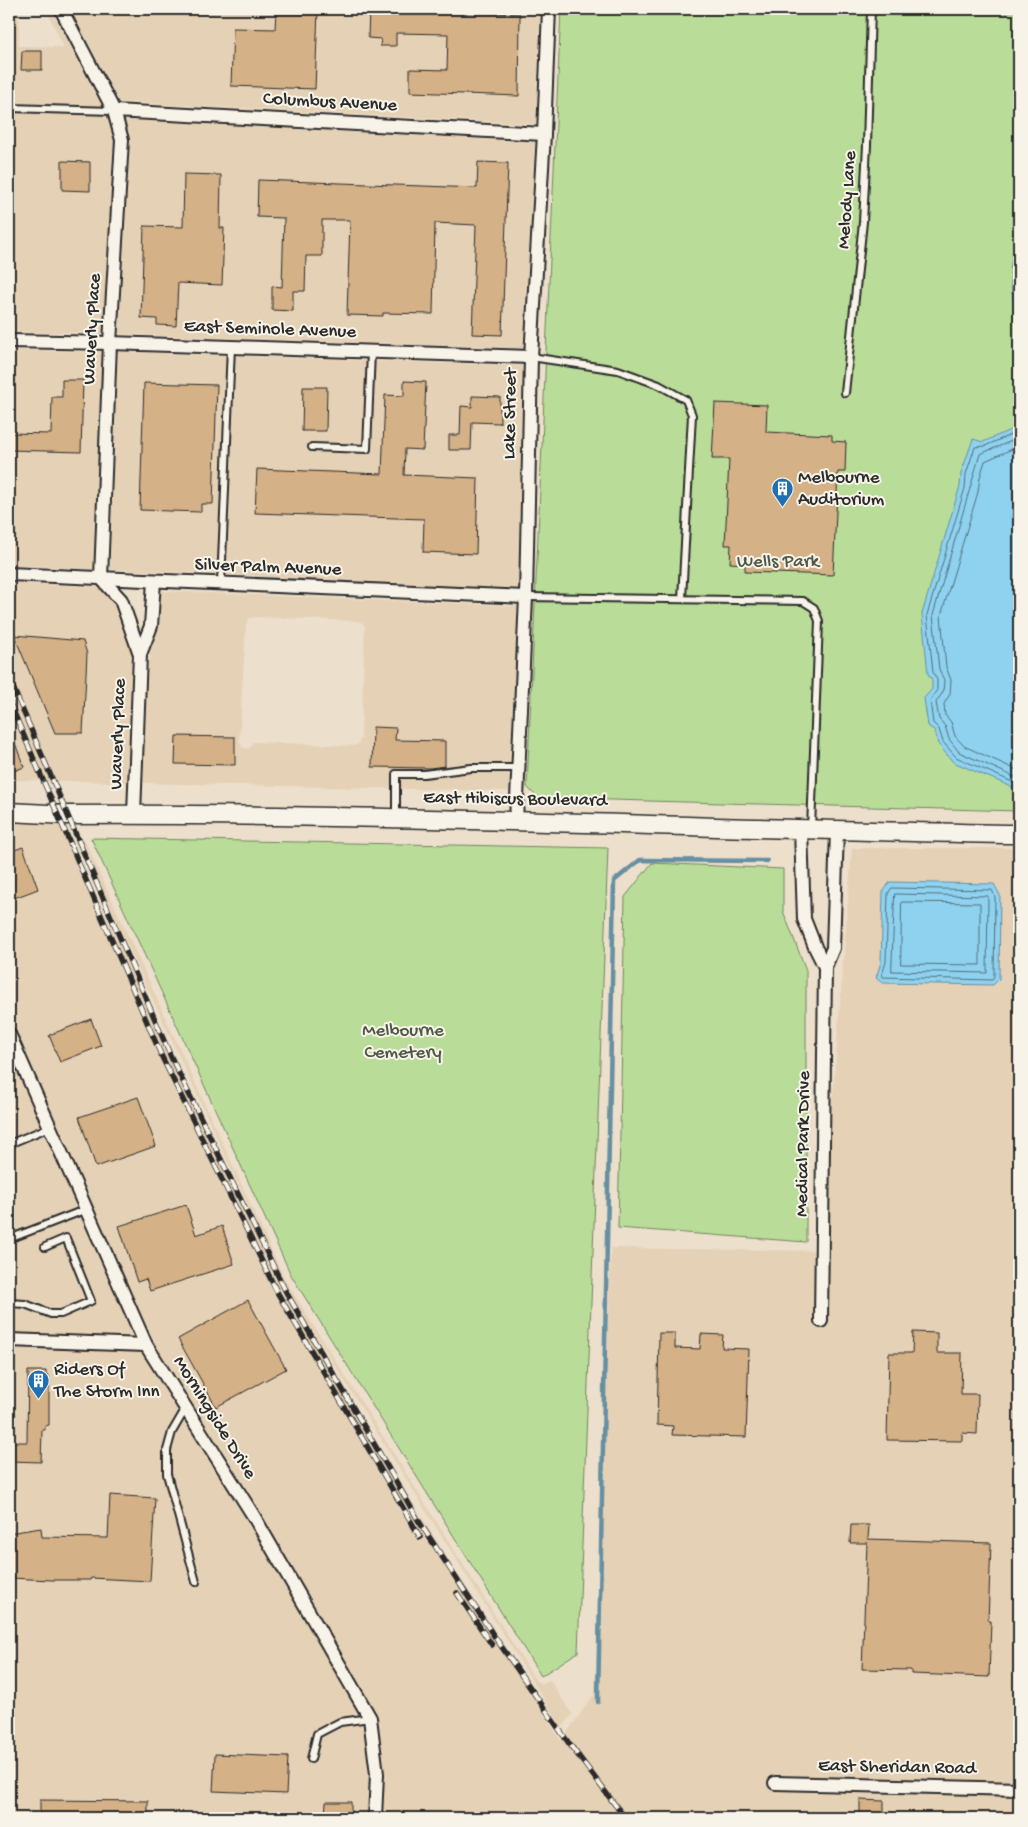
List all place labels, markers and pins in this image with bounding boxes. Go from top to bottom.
place label: Melbourne Auditorium [798,467,885,512]
building icon: Melbourne Auditorium [770,477,794,508]
place label: Riders Of The Storm Inn [53,1359,160,1404]
building icon: Riders Of The Storm Inn [26,1369,50,1400]

